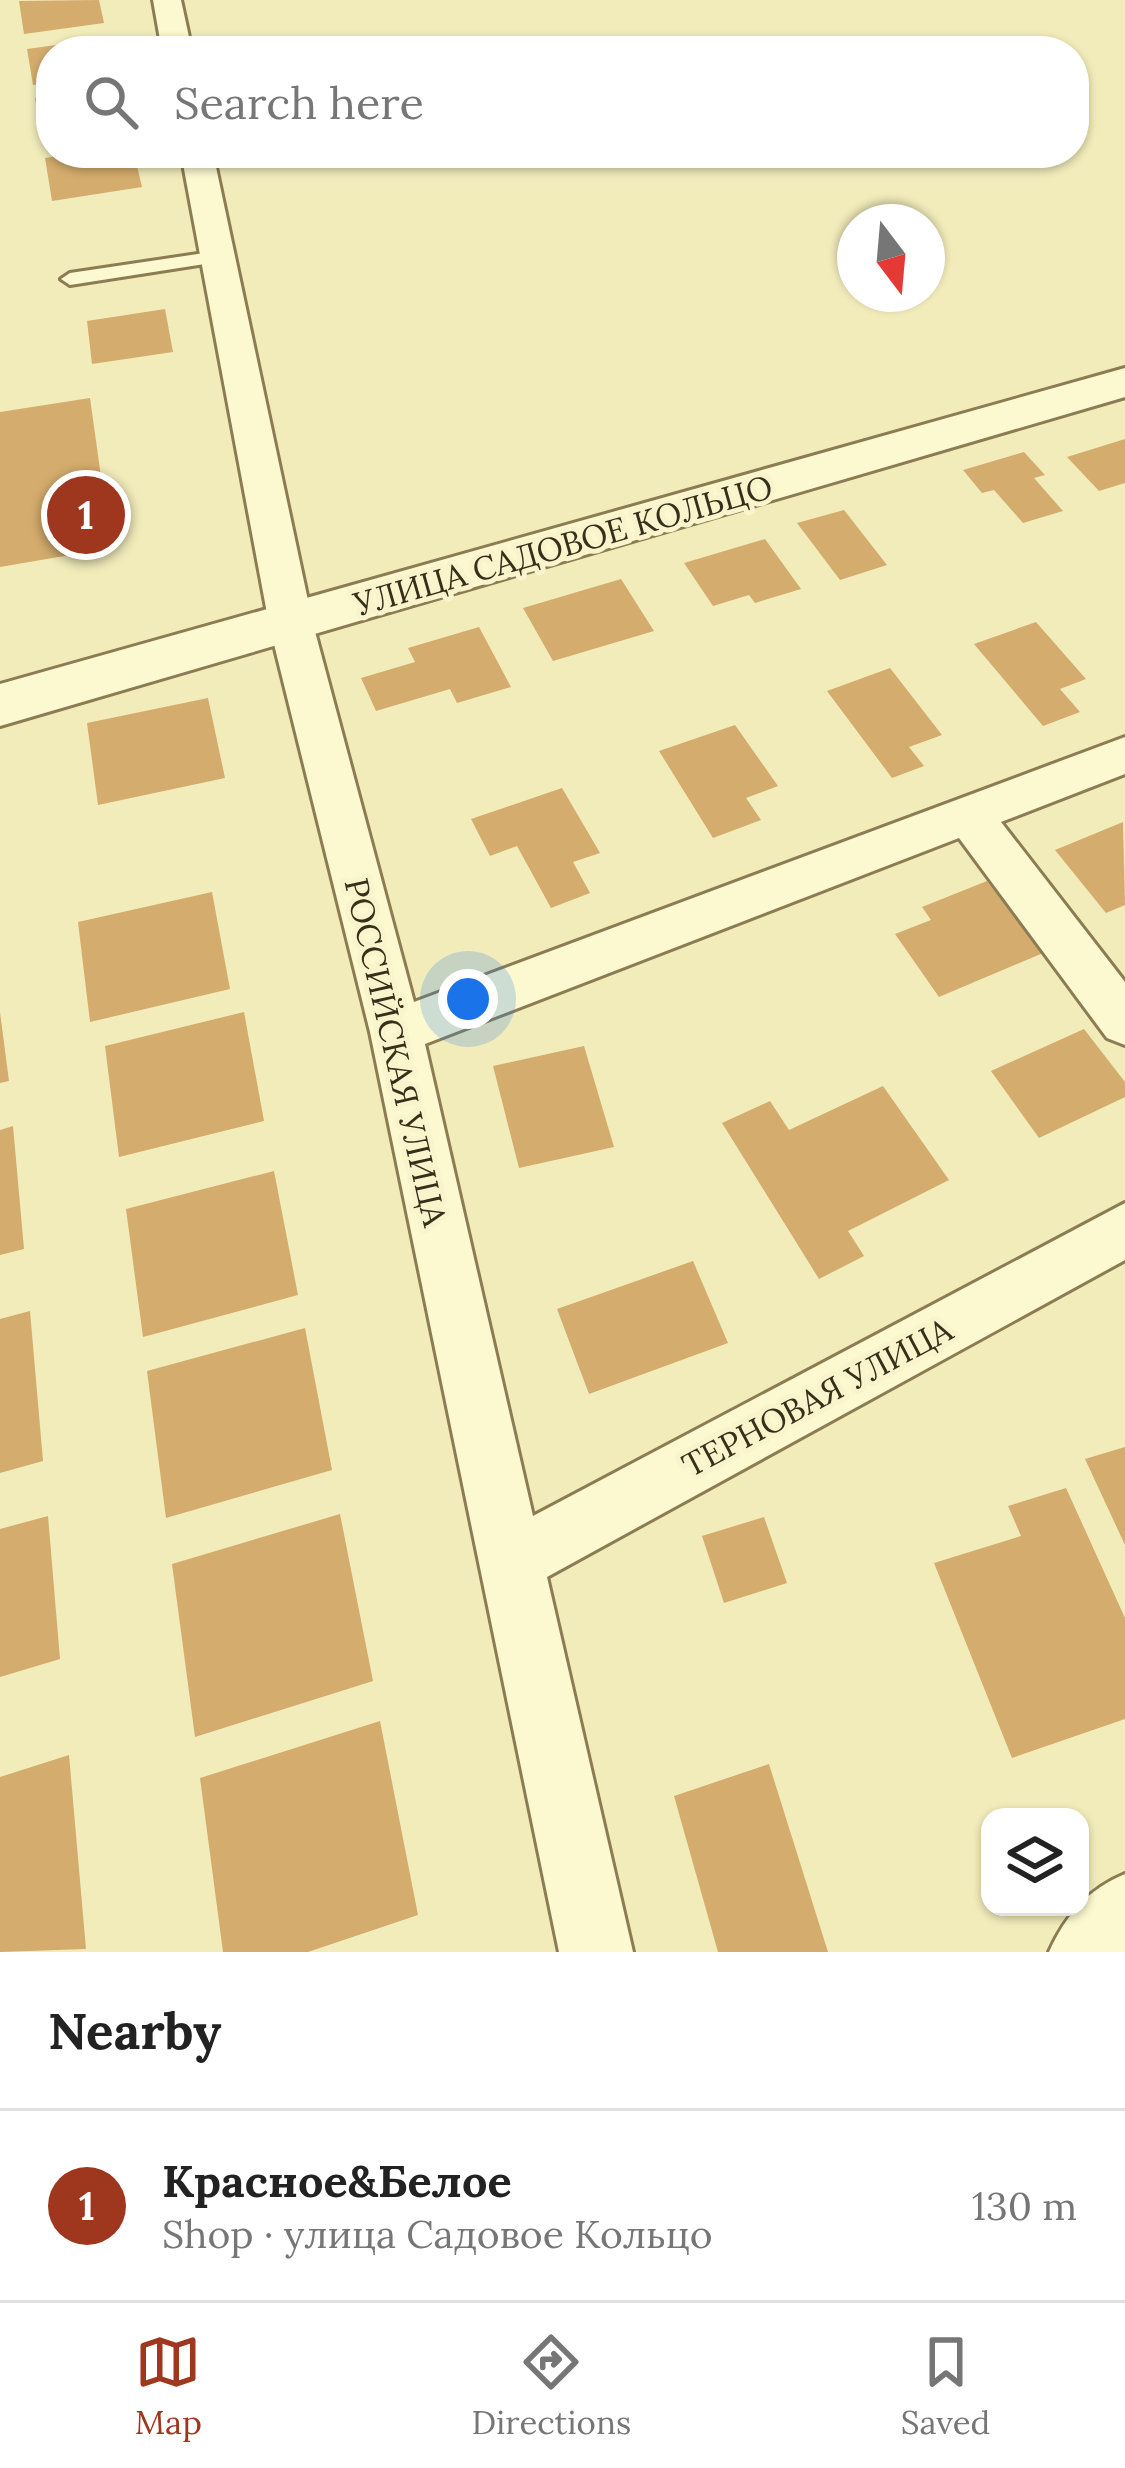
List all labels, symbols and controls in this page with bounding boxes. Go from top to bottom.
search box [36,36,1089,168]
icon: search [78,69,144,135]
text: Search here [174,74,424,131]
north arrow [837,204,945,312]
street label: УЛИЦА САДОВОЕ КОЛЬЦО [348,465,777,625]
pin: 1 [47,470,125,560]
street label: РОССИЙСКАЯ УЛИЦА [335,874,457,1231]
your location [438,969,498,1029]
street label: ТЕРНОВАЯ УЛИЦА [675,1307,960,1486]
map controls [981,1808,1089,1916]
button: layers [981,1808,1089,1916]
text: Nearby [48,1998,221,2063]
text: Красное&Белое [162,2152,512,2209]
text: 1 [79,2181,95,2231]
text: 130 m [972,2181,1077,2231]
text: Shop · улица Садовое Кольцо [162,2209,713,2259]
tab: Map [135,2329,202,2443]
tab: Directions [472,2329,631,2443]
tab: Saved [901,2329,990,2443]

